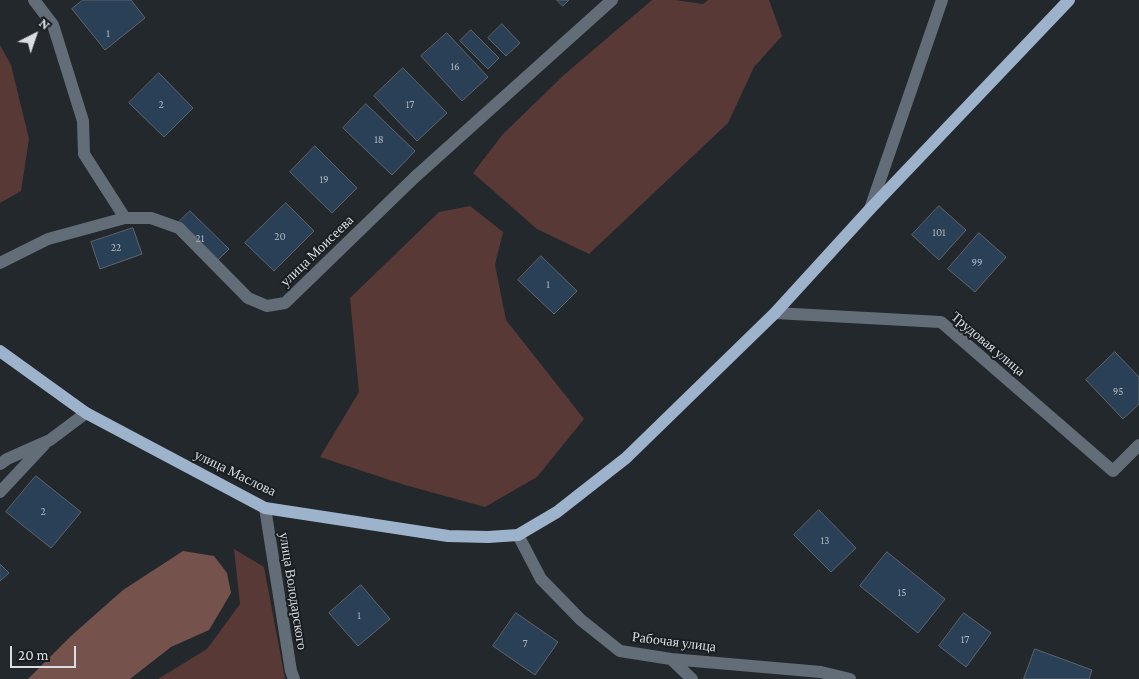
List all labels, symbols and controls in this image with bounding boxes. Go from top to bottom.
north arrow [10,10,60,60]
text: N [36,15,54,33]
house number: 1 [106,27,110,41]
house number: 16 [450,60,460,74]
house number: 2 [158,98,164,112]
house number: 17 [406,98,414,112]
house number: 18 [374,133,384,147]
house number: 19 [319,173,329,187]
street label: улица Моисеева [277,212,357,290]
house number: 101 [932,226,946,240]
house number: 20 [274,230,286,244]
house number: 21 [196,232,204,246]
house number: 22 [111,241,121,255]
house number: 99 [971,256,983,270]
house number: 1 [546,278,550,292]
street label: Трудовая улица [948,308,1028,380]
house number: 95 [1113,385,1123,399]
street label: улица Маслова [191,446,279,500]
house number: 2 [40,505,46,519]
street label: улица Володарского [275,531,311,651]
house number: 13 [821,534,829,548]
house number: 15 [898,586,906,600]
house number: 1 [357,609,361,623]
street label: Рабочая улица [631,629,717,655]
house number: 17 [961,633,969,647]
scale bar [12,636,79,668]
house number: 7 [522,637,528,651]
text: 20 m [18,647,49,663]

